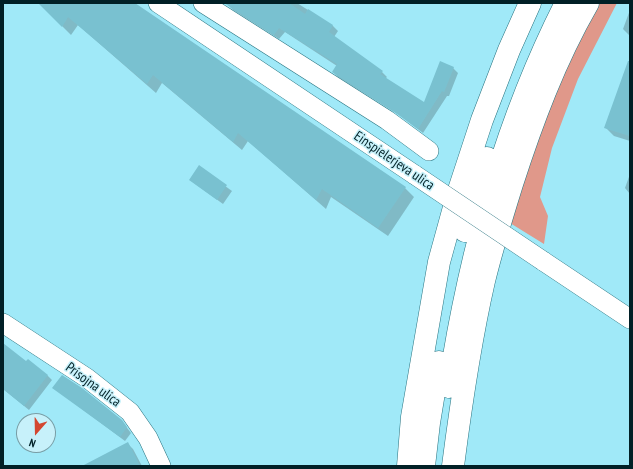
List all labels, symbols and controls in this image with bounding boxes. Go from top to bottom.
street label: Einspielerjeva ulica [351,128,437,194]
street label: Prisojna ulica [62,359,124,411]
north arrow [16,413,56,453]
text: N [27,436,37,451]

